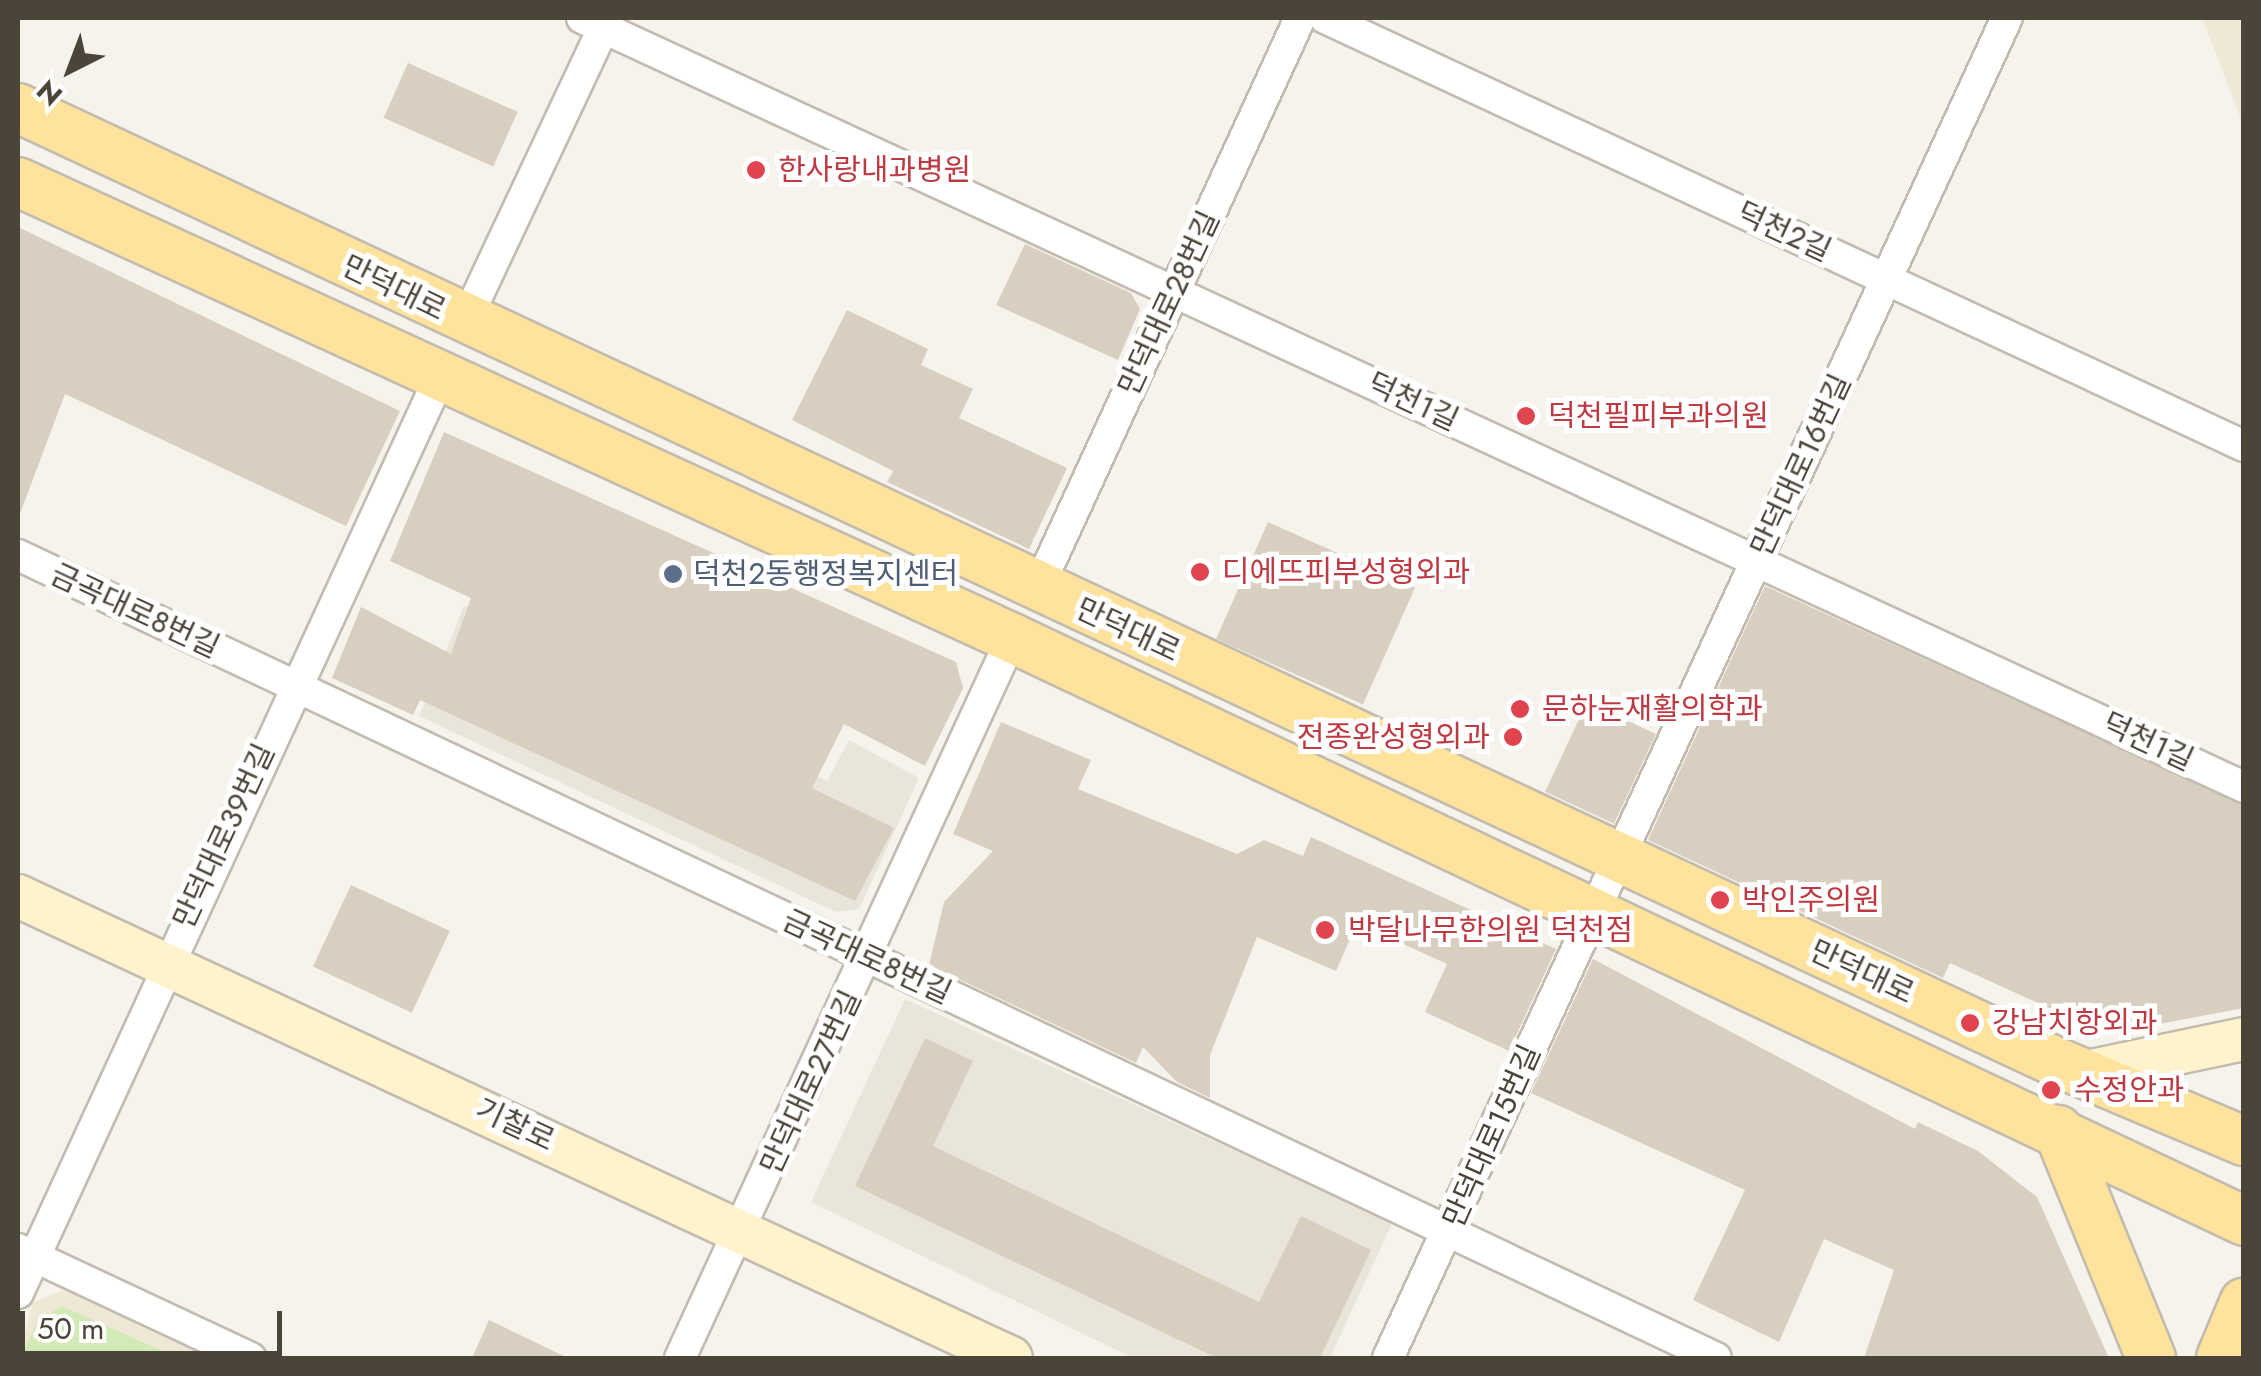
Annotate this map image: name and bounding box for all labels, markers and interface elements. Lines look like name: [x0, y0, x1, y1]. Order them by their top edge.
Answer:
north arrow: [20, 20, 120, 120]
text: N: [28, 70, 72, 115]
place label: 한사랑내과병원: [778, 152, 971, 188]
marker: 한사랑내과병원: [743, 157, 769, 183]
street label: 덕천2길: [1731, 195, 1837, 269]
street label: 만덕대로28번길: [1111, 205, 1227, 401]
street label: 만덕대로: [336, 248, 452, 328]
street label: 덕천1길: [1362, 365, 1464, 439]
street label: 만덕대로16번길: [1743, 368, 1859, 562]
place label: 덕천필피부과의원: [1548, 398, 1769, 434]
marker: 덕천필피부과의원: [1513, 403, 1539, 429]
place label: 디에뜨피부성형외과: [1222, 554, 1470, 590]
street label: 금곡대로8번길: [45, 556, 225, 666]
place label: 덕천2동행정복지센터: [693, 556, 958, 592]
marker: 디에뜨피부성형외과: [1187, 559, 1213, 585]
marker: 덕천2동행정복지센터: [662, 563, 684, 585]
street label: 만덕대로: [1070, 590, 1186, 670]
place label: 문하눈재활의학과: [1542, 691, 1763, 727]
marker: 문하눈재활의학과: [1507, 696, 1533, 722]
street label: 덕천1길: [2097, 705, 2199, 779]
place label: 전종완성형외과: [1297, 719, 1490, 755]
marker: 전종완성형외과: [1500, 724, 1526, 750]
street label: 만덕대로39번길: [166, 738, 282, 934]
place label: 박인주의원: [1742, 882, 1880, 918]
marker: 박인주의원: [1707, 887, 1733, 913]
street label: 금곡대로8번길: [777, 902, 957, 1012]
place label: 박달나무한의원 덕천점: [1348, 912, 1633, 948]
marker: 박달나무한의원 덕천점: [1312, 917, 1338, 943]
street label: 만덕대로: [1804, 932, 1920, 1012]
street label: 만덕대로27번길: [753, 984, 869, 1180]
place label: 강남치항외과: [1992, 1005, 2158, 1041]
marker: 강남치항외과: [1957, 1010, 1983, 1036]
street label: 만덕대로15번길: [1436, 1039, 1548, 1233]
place label: 수정안과: [2074, 1072, 2184, 1108]
marker: 수정안과: [2038, 1077, 2064, 1103]
street label: 기찰로: [470, 1091, 560, 1159]
scale bar: [25, 1291, 288, 1353]
text: 50 m: [37, 1307, 104, 1350]

